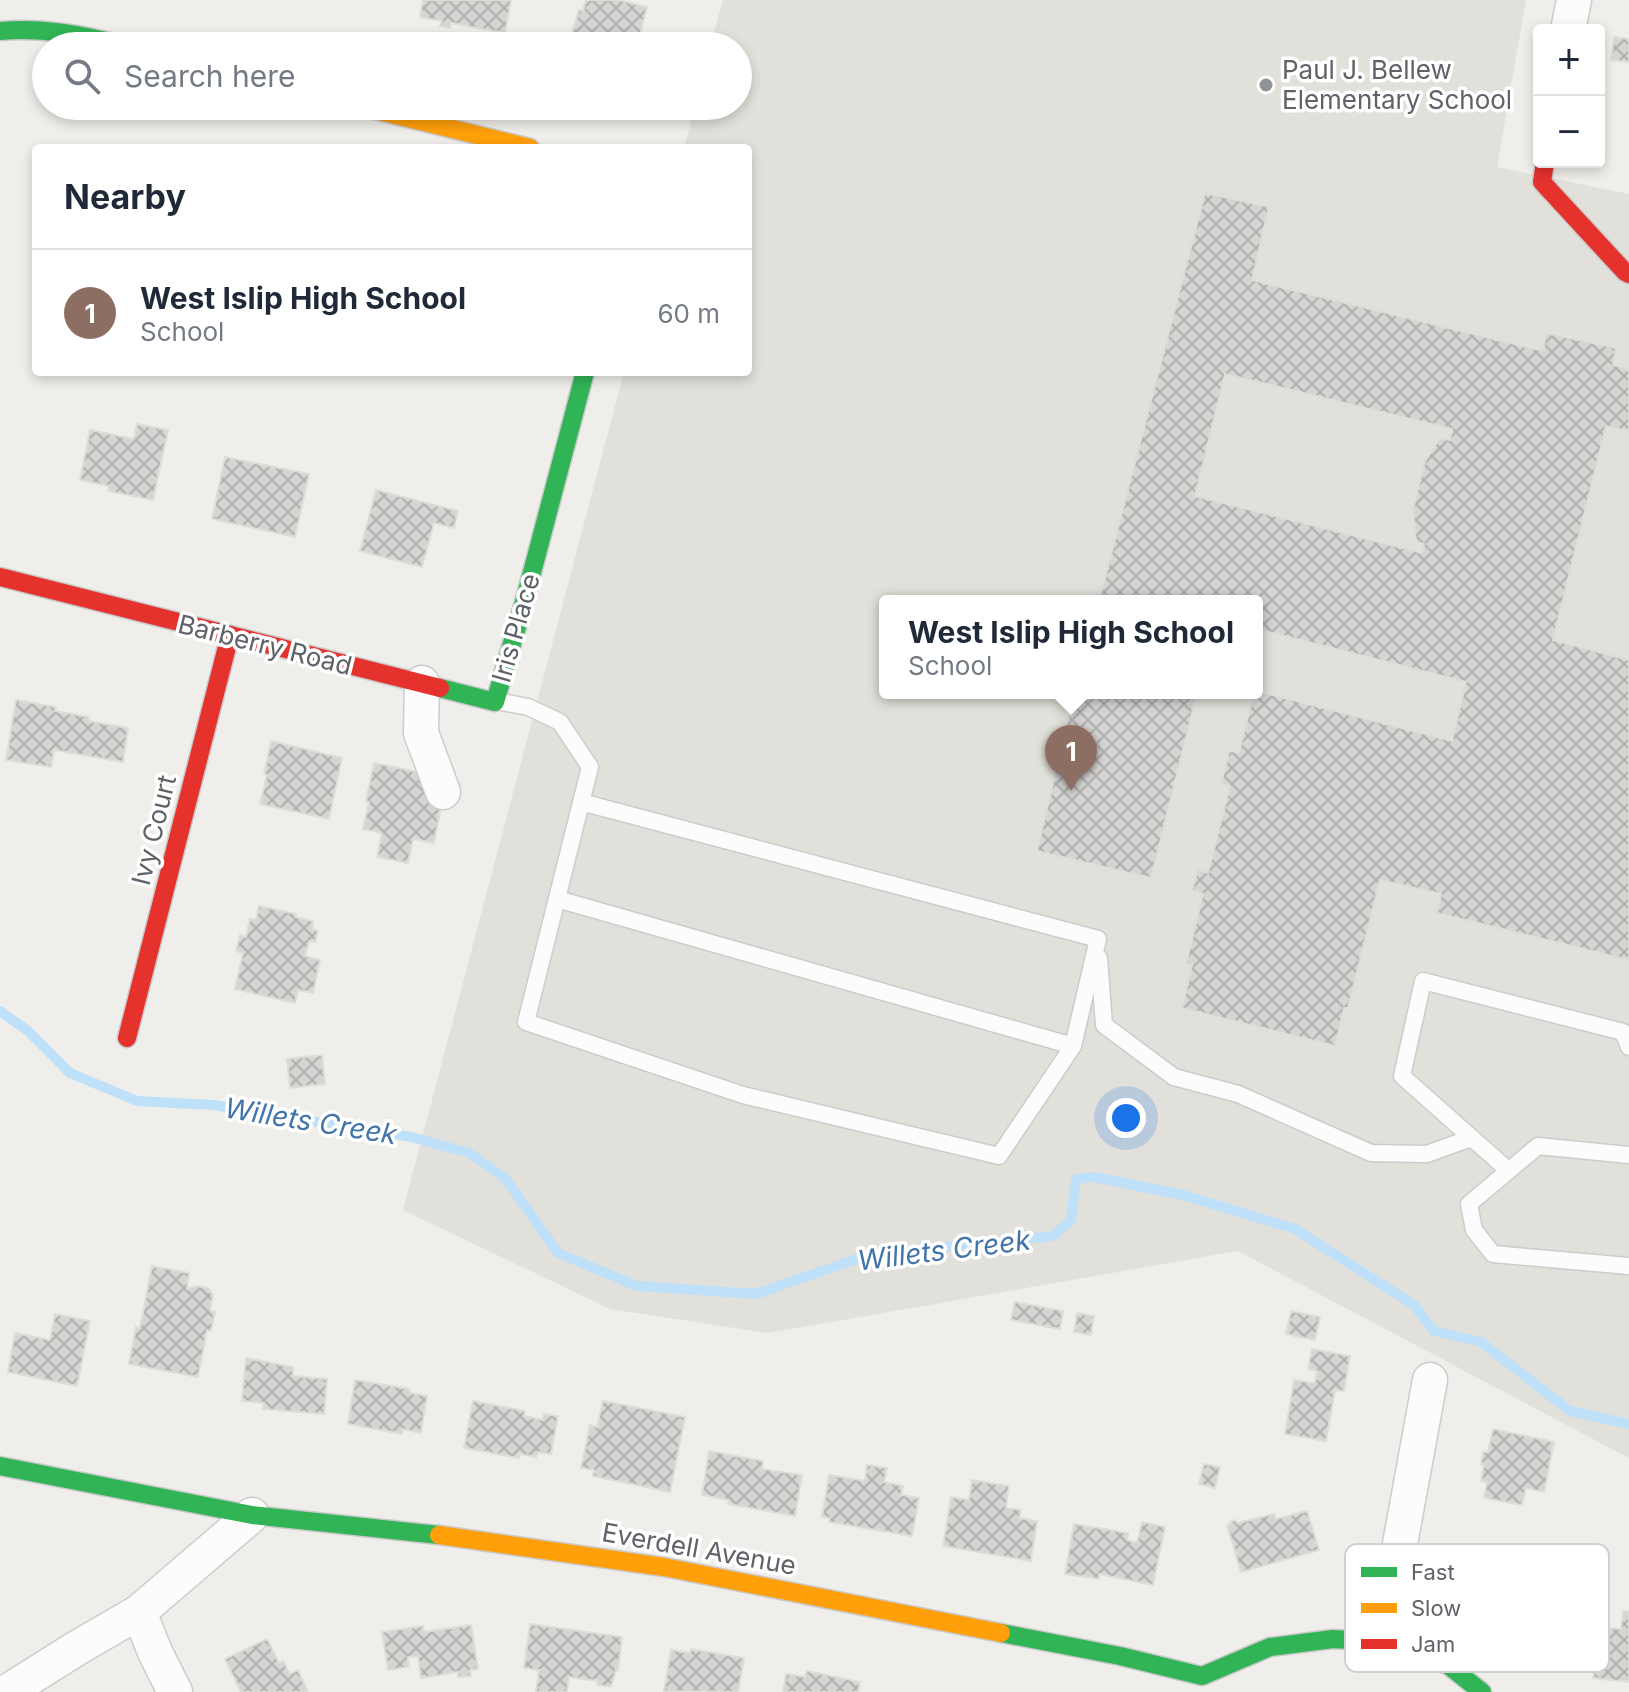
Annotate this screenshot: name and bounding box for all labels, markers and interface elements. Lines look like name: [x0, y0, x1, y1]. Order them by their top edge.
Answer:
map controls: [1533, 24, 1605, 168]
button: +: [1533, 24, 1605, 96]
search box: [32, 32, 752, 120]
icon: search: [60, 54, 104, 98]
place label: Paul J. Bellew Elementary School: [1282, 54, 1512, 115]
text: Search here: [124, 58, 296, 94]
marker: Paul J. Bellew Elementary School: [1257, 76, 1275, 94]
button: −: [1533, 96, 1605, 168]
text: Nearby: [64, 176, 186, 217]
text: West Islip High School: [140, 280, 466, 316]
text: 1: [84, 298, 96, 329]
text: 60 m: [657, 298, 720, 329]
text: School: [140, 316, 224, 347]
street label: Iris Place: [485, 570, 546, 686]
popup: [879, 595, 1263, 699]
street label: Barberry Road: [175, 608, 355, 681]
text: West Islip High School: [908, 614, 1234, 650]
text: School: [908, 650, 992, 681]
pin: 1: [1045, 725, 1097, 791]
street label: Ivy Court: [125, 772, 182, 888]
water label: Willets Creek: [223, 1091, 400, 1151]
your location: [1106, 1098, 1146, 1138]
water label: Willets Creek: [856, 1222, 1033, 1277]
street label: Everdell Avenue: [600, 1516, 799, 1581]
legend: [1345, 1544, 1609, 1672]
text: Fast: [1411, 1559, 1455, 1585]
text: Slow: [1411, 1595, 1461, 1621]
text: Jam: [1411, 1631, 1455, 1657]

